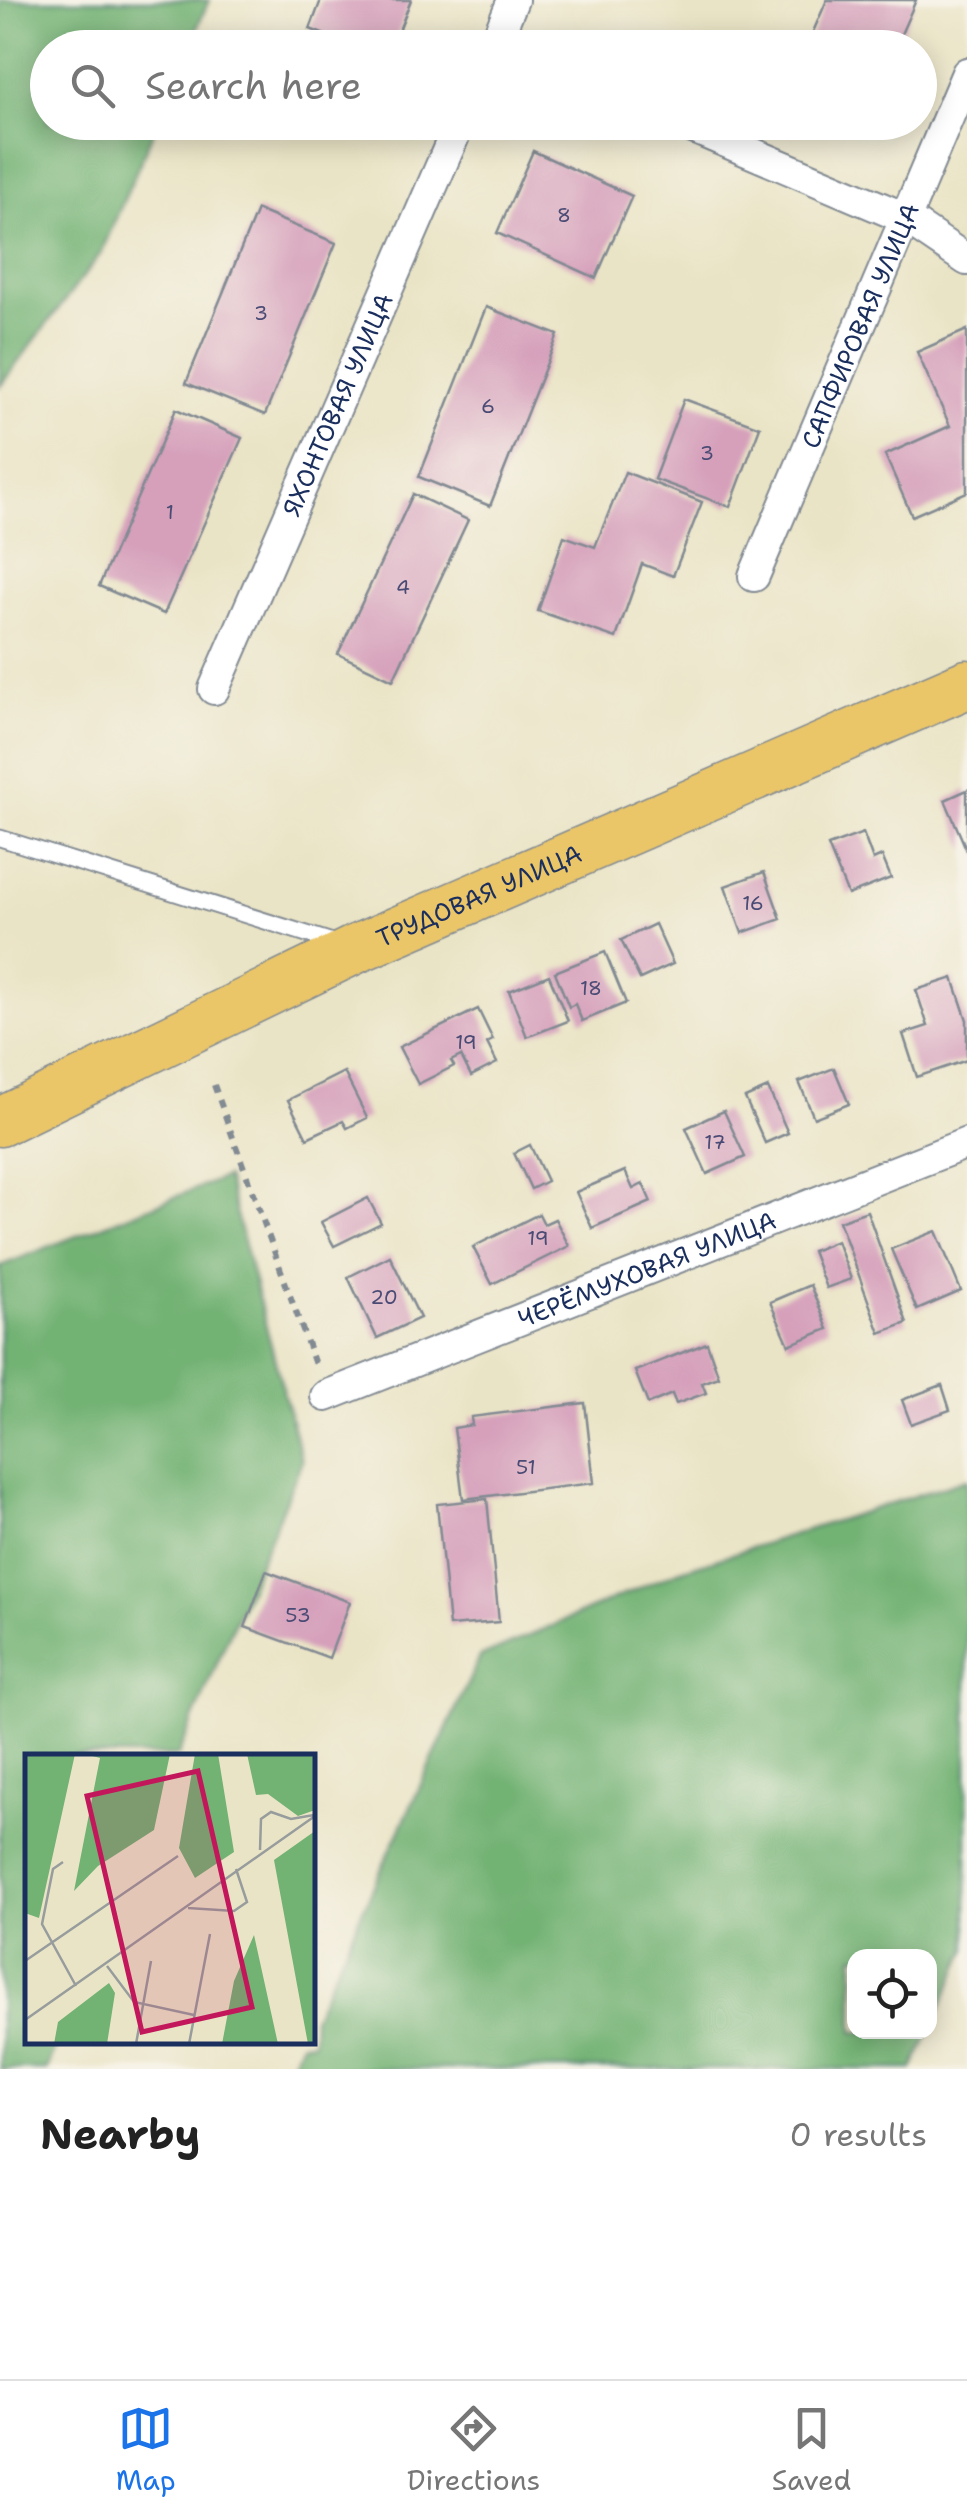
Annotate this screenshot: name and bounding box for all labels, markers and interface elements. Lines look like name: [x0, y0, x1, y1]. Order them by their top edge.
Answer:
search box: [30, 30, 937, 140]
icon: search: [65, 58, 120, 113]
text: Search here: [145, 60, 362, 111]
street label: САПФИРОВАЯ УЛИЦА: [793, 198, 927, 453]
house number: 8: [557, 202, 571, 228]
street label: ЯХОНТОВАЯ УЛИЦА: [274, 288, 401, 521]
house number: 3: [254, 300, 268, 326]
house number: 6: [481, 393, 495, 419]
house number: 3: [700, 440, 714, 466]
house number: 1: [166, 499, 174, 525]
house number: 4: [396, 574, 410, 600]
street label: ТРУДОВАЯ УЛИЦА: [371, 836, 587, 955]
house number: 16: [742, 890, 764, 916]
house number: 18: [580, 975, 602, 1001]
house number: 19: [455, 1029, 477, 1055]
house number: 17: [704, 1129, 726, 1155]
street label: ЧЕРЁМУХОВАЯ УЛИЦА: [513, 1203, 781, 1336]
house number: 19: [527, 1225, 549, 1251]
house number: 20: [370, 1284, 398, 1310]
house number: 51: [516, 1454, 536, 1480]
house number: 53: [285, 1602, 311, 1628]
inset map: [25, 1754, 315, 2044]
map controls: [847, 1949, 937, 2039]
button: locate: [847, 1949, 937, 2039]
text: Nearby: [40, 2106, 200, 2162]
text: 0 results: [790, 2113, 927, 2156]
tab: Map: [116, 2401, 176, 2499]
tab: Directions: [407, 2401, 540, 2499]
tab: Saved: [772, 2401, 851, 2499]

